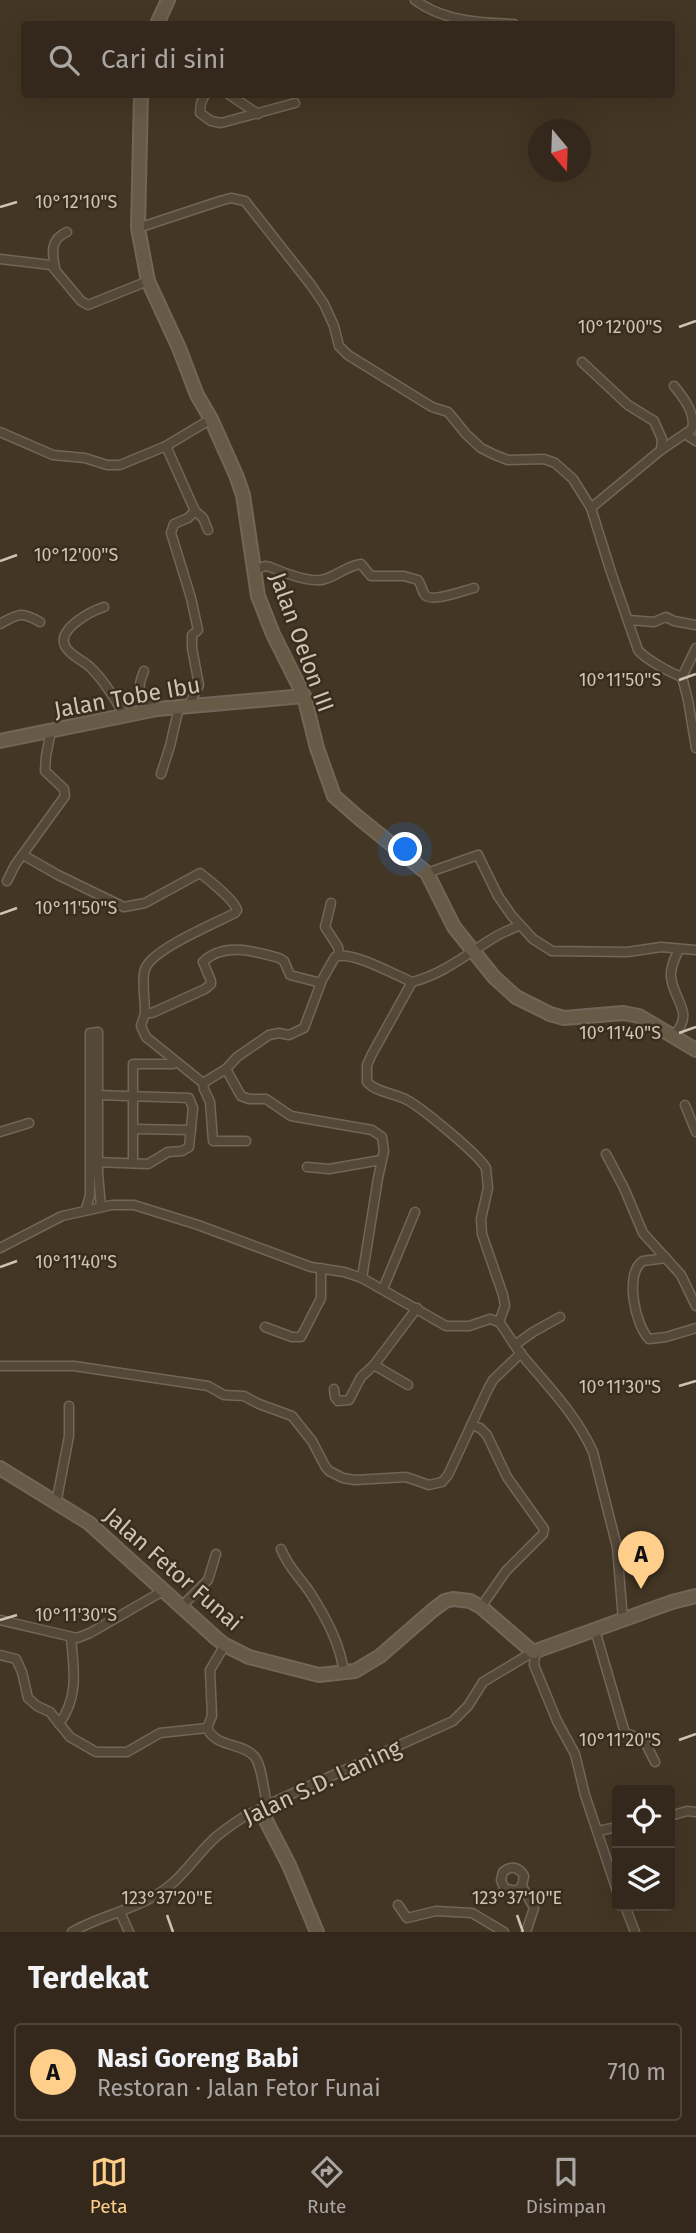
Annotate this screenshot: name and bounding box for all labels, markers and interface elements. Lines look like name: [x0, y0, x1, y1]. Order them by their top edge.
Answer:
search box: [21, 21, 675, 98]
icon: search: [45, 41, 83, 79]
text: Cari di sini: [101, 44, 226, 75]
north arrow: [528, 119, 591, 182]
text: 10°12'10"S: [35, 191, 117, 213]
text: 10°12'00"S: [578, 316, 662, 338]
text: 10°12'00"S: [34, 544, 118, 566]
street label: Jalan Oelon III: [264, 568, 340, 716]
text: 10°11'50"S: [579, 669, 661, 691]
street label: Jalan Tobe Ibu: [52, 670, 202, 724]
your location: [388, 832, 422, 866]
text: 10°11'50"S: [35, 897, 117, 919]
text: 10°11'40"S: [579, 1022, 661, 1044]
text: 10°11'40"S: [35, 1251, 117, 1273]
text: 10°11'30"S: [579, 1376, 661, 1398]
street label: Jalan Fetor Funai: [98, 1501, 248, 1637]
pin: A: [618, 1531, 664, 1589]
text: 10°11'30"S: [35, 1604, 117, 1626]
text: 10°11'20"S: [579, 1729, 661, 1751]
street label: Jalan S.D. Laning: [239, 1733, 406, 1831]
map controls: [612, 1785, 675, 1911]
button: locate: [612, 1785, 675, 1848]
button: layers: [612, 1848, 675, 1911]
text: 123°37'20"E: [121, 1887, 213, 1909]
text: 123°37'10"E: [472, 1887, 562, 1909]
text: Terdekat: [28, 1960, 149, 1996]
text: Nasi Goreng Babi: [97, 2043, 299, 2074]
text: A: [46, 2058, 60, 2086]
text: 710 m: [608, 2058, 666, 2086]
text: Restoran · Jalan Fetor Funai: [97, 2074, 381, 2102]
tab: Peta: [90, 2153, 128, 2218]
tab: Rute: [307, 2153, 346, 2218]
tab: Disimpan: [526, 2153, 606, 2218]

